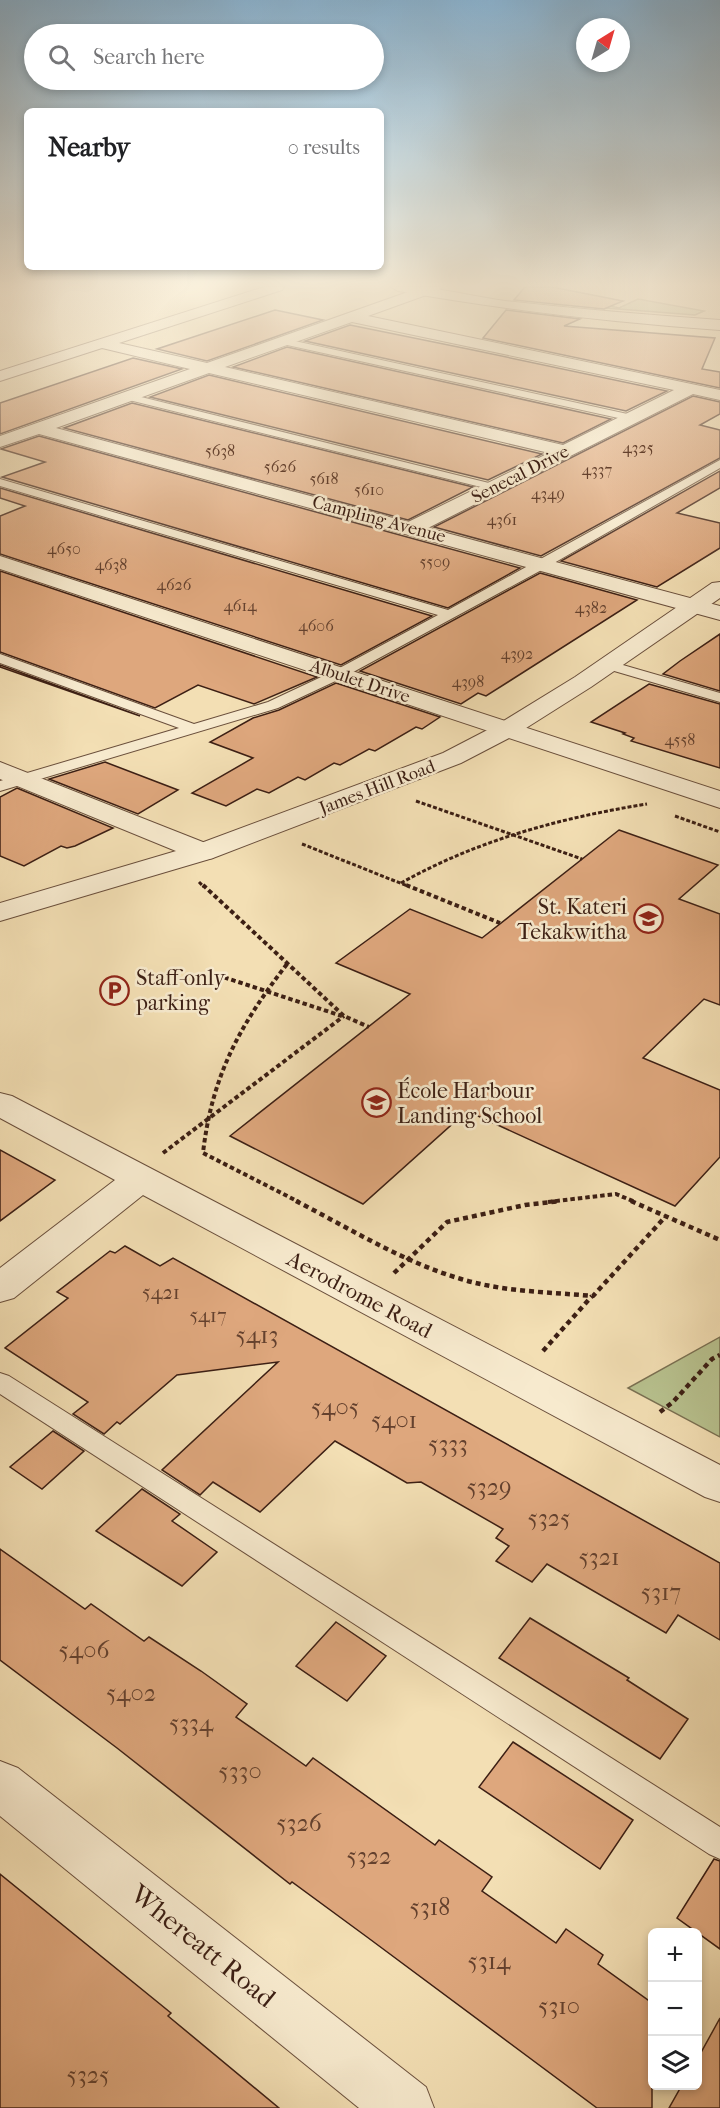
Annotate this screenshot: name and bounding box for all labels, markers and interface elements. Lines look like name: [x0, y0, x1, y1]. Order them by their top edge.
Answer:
north arrow: [576, 18, 630, 72]
search box: [24, 24, 384, 90]
icon: search: [45, 41, 78, 74]
text: Search here: [93, 44, 205, 70]
text: Nearby: [48, 132, 130, 163]
text: 0 results: [288, 136, 360, 159]
house number: 4325: [622, 438, 654, 457]
house number: 5638: [205, 441, 235, 460]
street label: Senecal Drive: [468, 441, 573, 508]
house number: 5626: [264, 457, 297, 476]
house number: 4337: [582, 460, 612, 479]
house number: 5618: [309, 469, 339, 488]
house number: 5610: [354, 480, 384, 499]
house number: 4349: [531, 484, 565, 503]
street label: Campling Avenue: [310, 492, 448, 547]
house number: 4361: [487, 510, 517, 529]
house number: 4650: [47, 539, 81, 558]
house number: 5509: [420, 552, 450, 571]
house number: 4638: [95, 555, 127, 574]
house number: 4626: [157, 575, 192, 594]
house number: 4614: [223, 596, 257, 615]
house number: 4382: [575, 598, 607, 617]
house number: 4606: [298, 616, 334, 635]
house number: 4392: [501, 644, 533, 663]
street label: Albulet Drive: [306, 655, 413, 708]
house number: 4398: [452, 672, 484, 691]
house number: 4558: [665, 730, 695, 749]
street label: James Hill Road: [314, 756, 438, 820]
place label: St. Kateri Tekakwitha: [517, 894, 628, 945]
school or university icon: St. Kateri Tekakwitha: [632, 903, 664, 935]
place label: Staff-only parking: [135, 965, 226, 1016]
parking icon: Staff-only parking: [99, 974, 131, 1006]
place label: École Harbour Landing School: [397, 1077, 542, 1129]
school or university icon: École Harbour Landing School: [360, 1087, 392, 1119]
street label: Aerodrome Road: [282, 1245, 437, 1345]
house number: 5421: [142, 1281, 180, 1304]
house number: 5417: [189, 1304, 227, 1327]
house number: 5413: [236, 1321, 278, 1349]
house number: 5405: [311, 1393, 359, 1421]
house number: 5401: [371, 1406, 417, 1434]
house number: 5333: [428, 1430, 468, 1458]
house number: 5329: [466, 1473, 512, 1501]
house number: 5325: [528, 1504, 570, 1532]
house number: 5321: [578, 1543, 620, 1571]
house number: 5317: [641, 1578, 681, 1606]
house number: 5406: [59, 1636, 110, 1664]
house number: 5402: [106, 1679, 156, 1707]
house number: 5334: [169, 1709, 214, 1737]
house number: 5330: [218, 1757, 262, 1785]
house number: 5326: [276, 1809, 323, 1837]
house number: 5322: [347, 1842, 391, 1870]
street label: Whereatt Road: [123, 1877, 282, 2014]
house number: 5318: [410, 1893, 450, 1921]
map controls: [648, 1928, 702, 2090]
button: +: [648, 1928, 702, 1982]
house number: 5314: [468, 1947, 511, 1975]
button: −: [648, 1982, 702, 2036]
house number: 5310: [538, 1992, 580, 2020]
button: layers: [648, 2036, 702, 2090]
house number: 5325: [67, 2061, 109, 2089]

